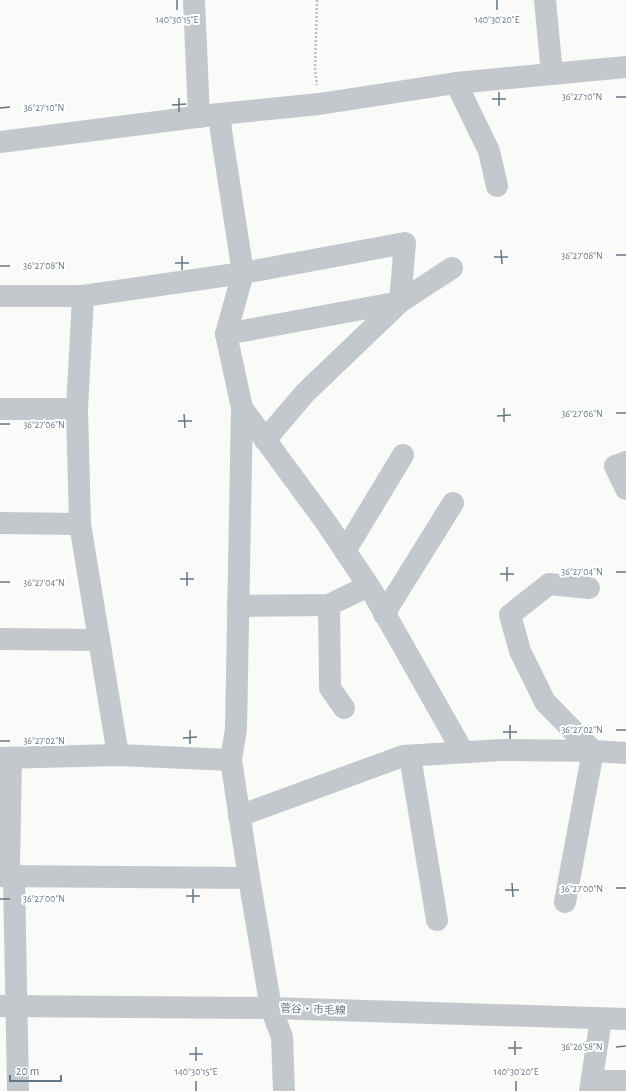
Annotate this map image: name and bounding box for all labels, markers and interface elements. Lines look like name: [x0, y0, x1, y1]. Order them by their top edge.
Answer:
text: 140°30'15"E: [156, 15, 199, 25]
text: 140°30'20"E: [475, 15, 520, 25]
text: 36°27'10"N: [562, 92, 602, 102]
text: 36°27'10"N: [24, 103, 64, 113]
text: 36°27'08"N: [561, 251, 603, 261]
text: 36°27'08"N: [23, 261, 65, 271]
text: 36°27'06"N: [561, 409, 603, 419]
text: 36°27'06"N: [23, 420, 65, 430]
text: 36°27'04"N: [561, 567, 603, 577]
text: 36°27'04"N: [23, 578, 65, 588]
text: 36°27'02"N: [561, 725, 603, 735]
text: 36°27'02"N: [23, 736, 65, 746]
text: 36°27'00"N: [561, 884, 603, 894]
text: 36°27'00"N: [23, 894, 65, 904]
street label: 菅谷・市毛線: [280, 1002, 346, 1016]
text: 36°26'58"N: [561, 1042, 603, 1052]
scale bar: [10, 1057, 61, 1083]
text: 20 m: [16, 1065, 39, 1077]
text: 140°30'15"E: [175, 1067, 218, 1077]
text: 140°30'20"E: [494, 1067, 539, 1077]

